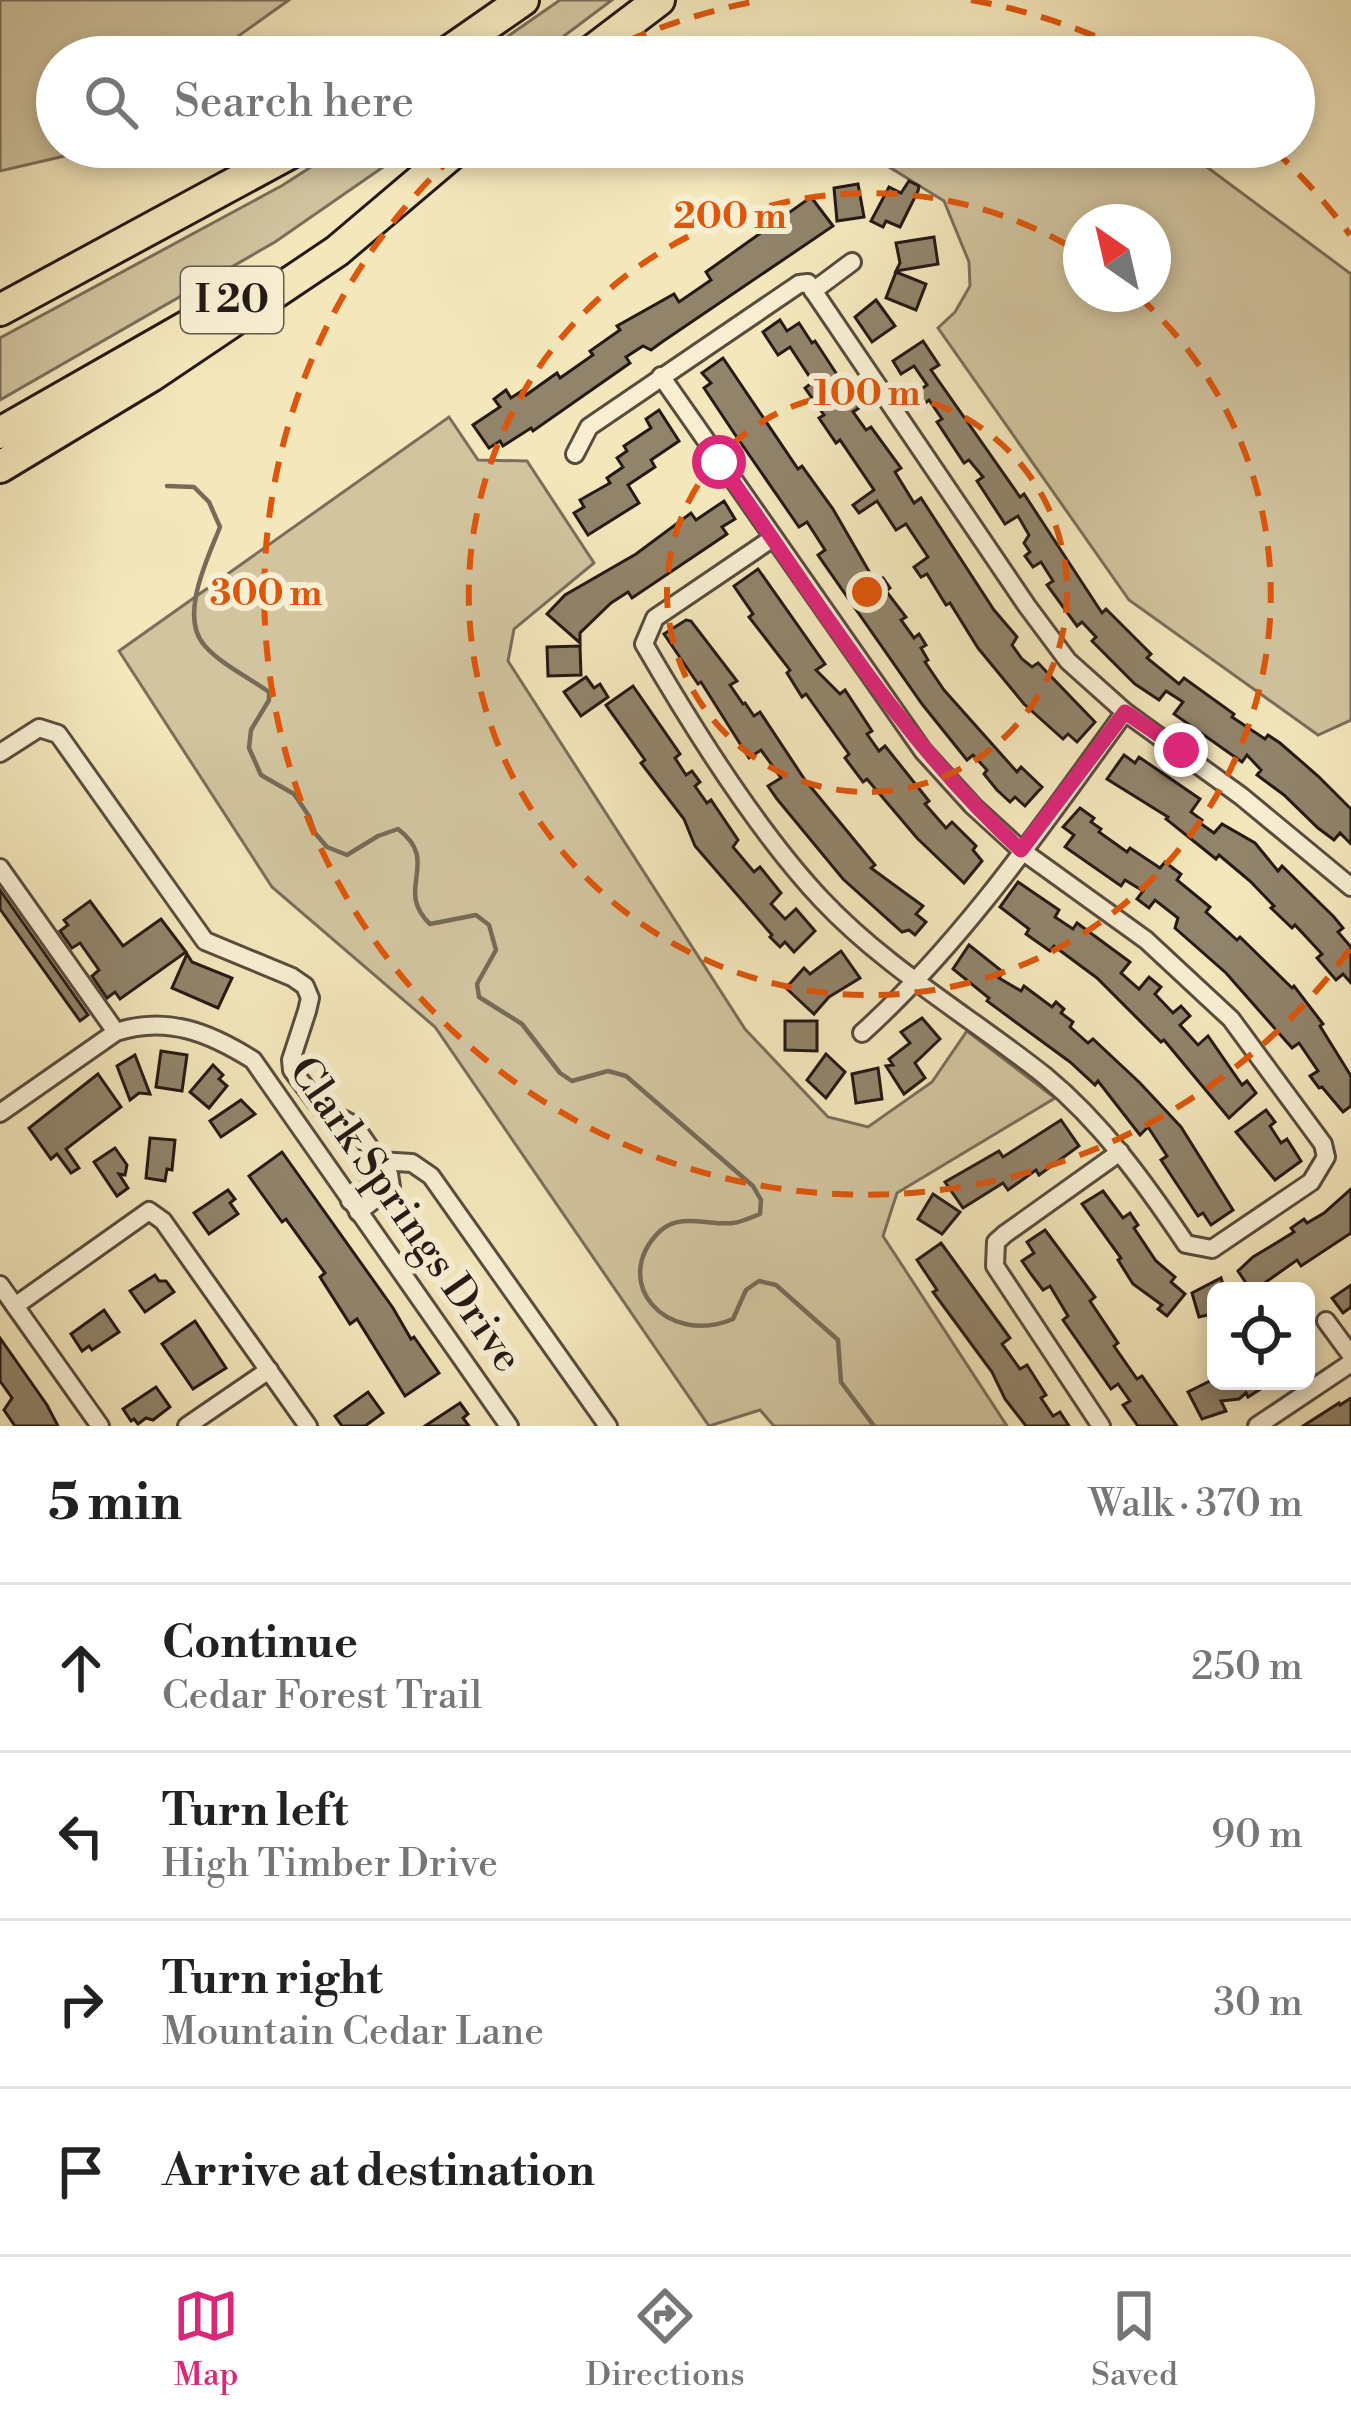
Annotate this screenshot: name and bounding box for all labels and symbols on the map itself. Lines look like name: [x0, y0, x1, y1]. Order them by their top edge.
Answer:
text: 200 m: [673, 195, 787, 240]
north arrow: [1063, 204, 1171, 312]
road number: I 20: [181, 267, 283, 333]
text: 100 m: [814, 372, 921, 417]
route start: [692, 435, 746, 489]
centre of rings: [846, 571, 888, 613]
text: 300 m: [210, 572, 323, 617]
route end: [1154, 723, 1208, 777]
street label: Clark Springs Drive: [276, 1047, 534, 1383]

